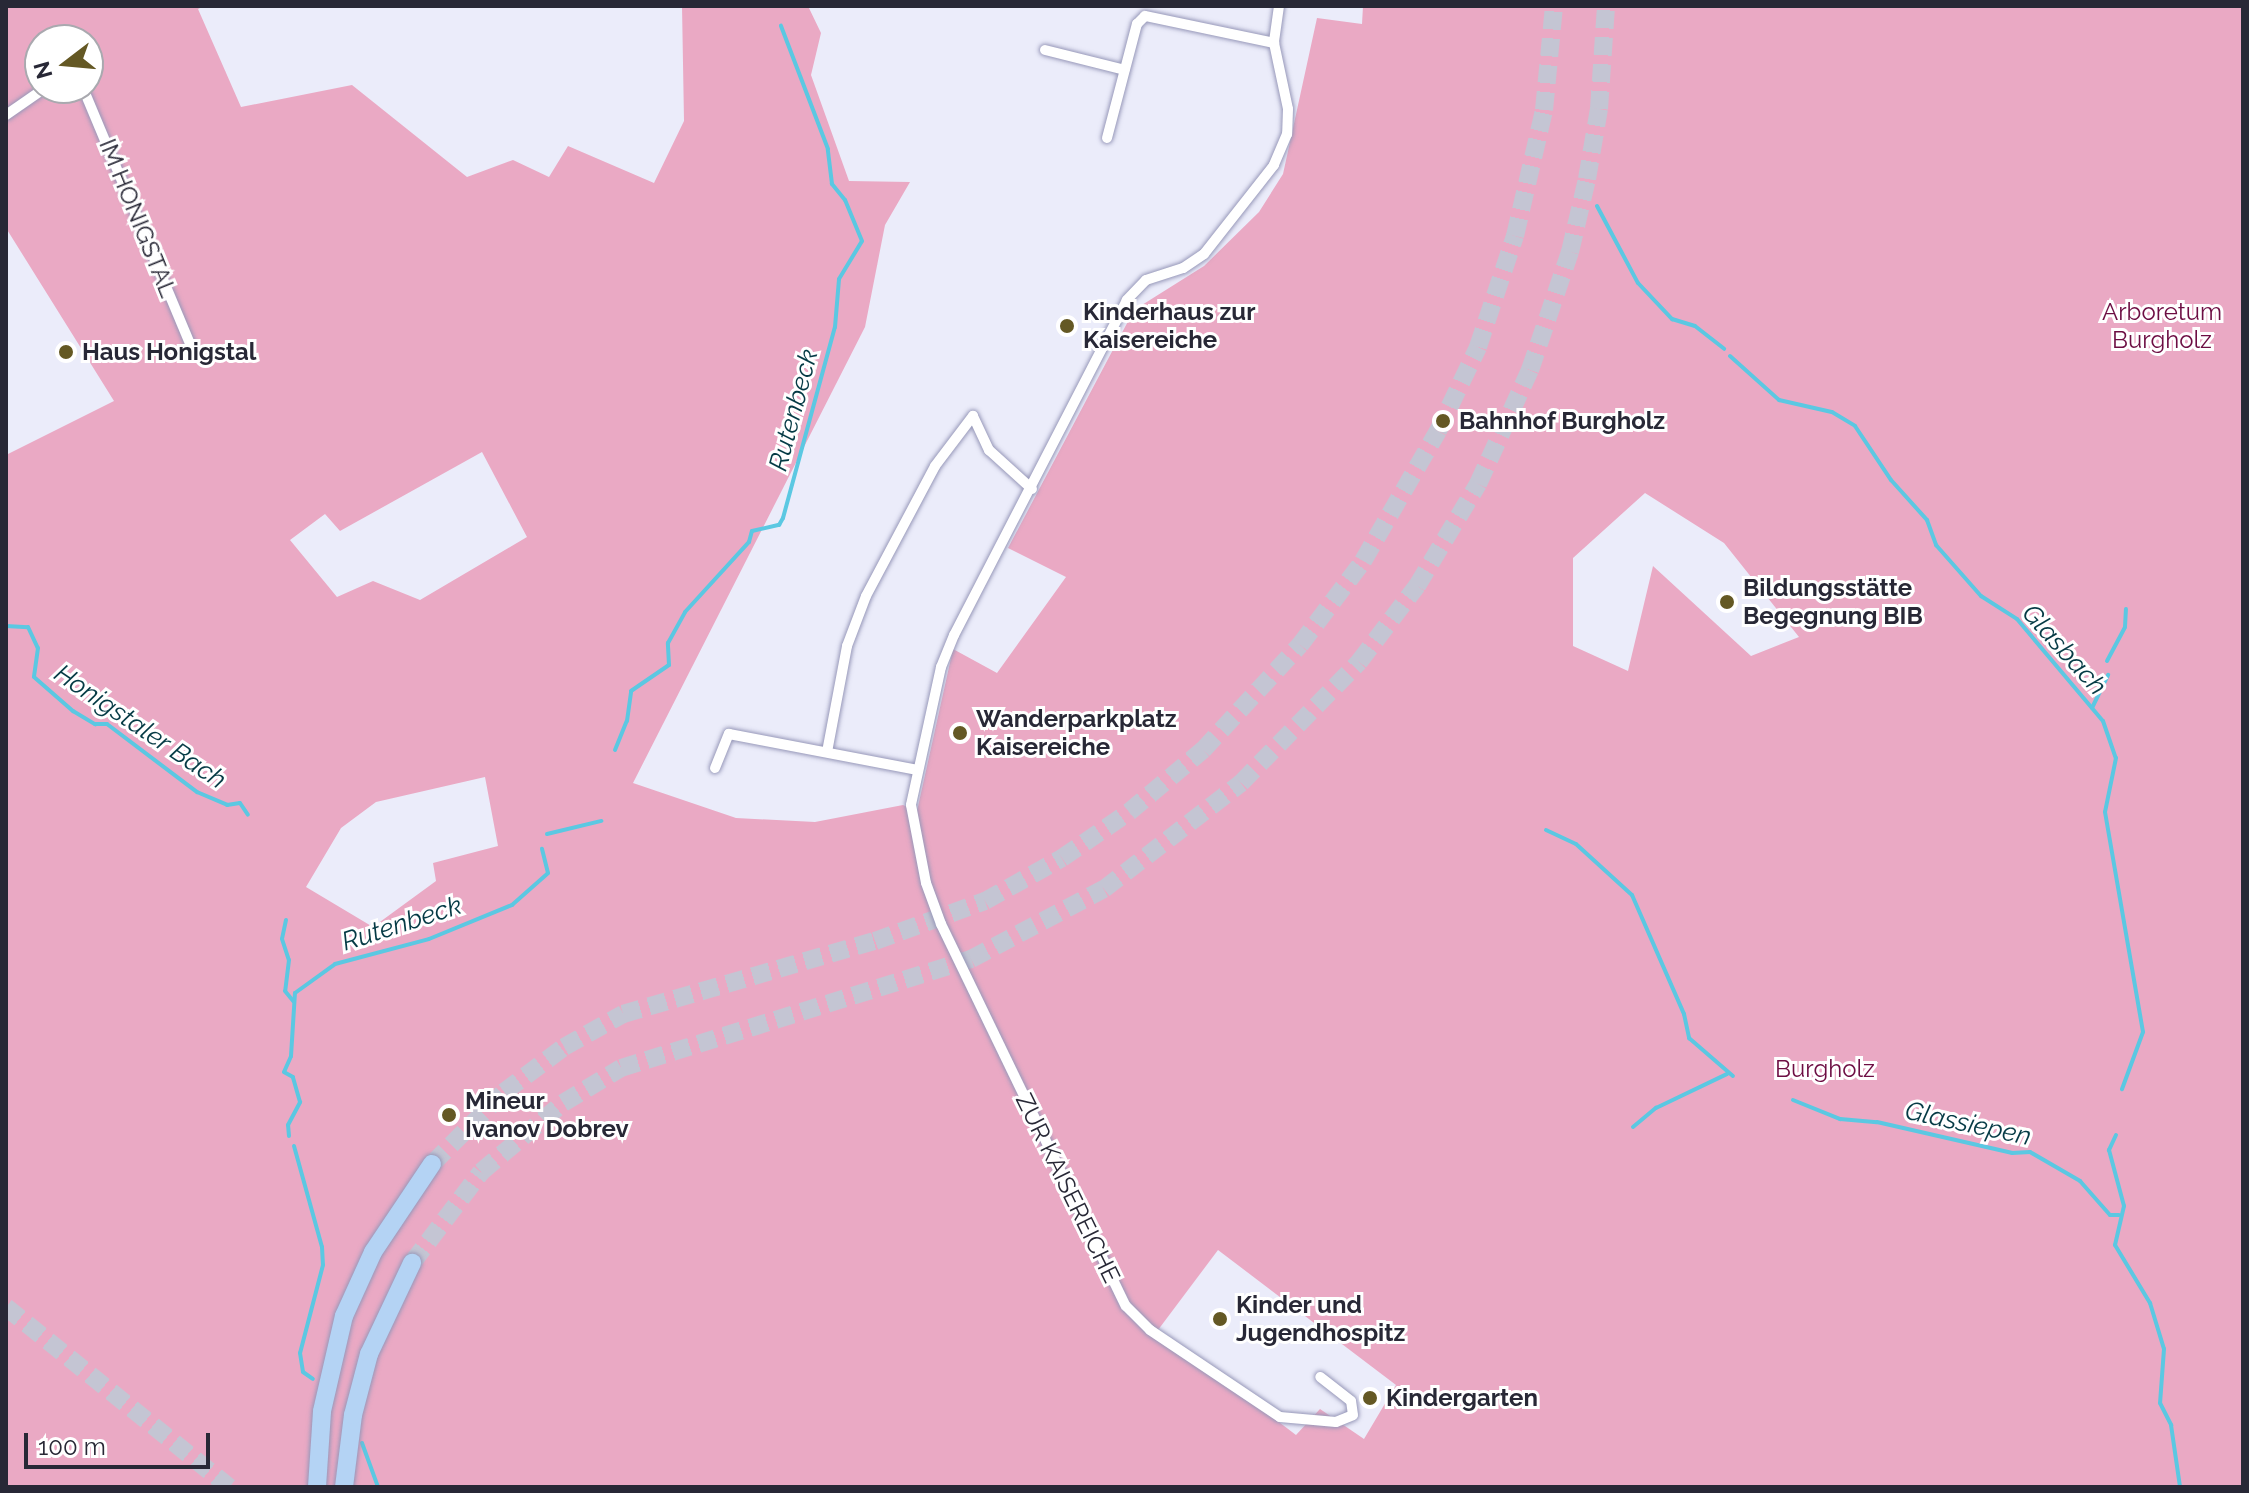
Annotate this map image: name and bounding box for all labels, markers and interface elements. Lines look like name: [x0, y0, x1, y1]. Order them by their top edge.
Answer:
north arrow: [24, 24, 104, 104]
text: N: [28, 58, 58, 82]
street label: IM HONIGSTAL: [93, 135, 183, 301]
place label: Kinderhaus zur Kaisereiche: [1083, 298, 1255, 354]
park label: Arboretum Burgholz: [2102, 298, 2222, 354]
marker: Kinderhaus zur Kaisereiche: [1058, 317, 1076, 335]
place label: Haus Honigstal: [82, 338, 256, 366]
marker: Haus Honigstal: [57, 343, 75, 361]
water label: Rutenbeck: [763, 346, 825, 474]
place label: Bahnhof Burgholz: [1459, 407, 1666, 435]
marker: Bahnhof Burgholz: [1434, 412, 1452, 430]
place label: Bildungsstätte Begegnung BIB: [1743, 574, 1923, 630]
marker: Bildungsstätte Begegnung BIB: [1718, 593, 1736, 611]
water label: Glasbach: [2015, 598, 2113, 702]
water label: Honigstaler Bach: [48, 658, 232, 796]
place label: Wanderparkplatz Kaisereiche: [976, 705, 1176, 761]
marker: Wanderparkplatz Kaisereiche: [951, 724, 969, 742]
water label: Rutenbeck: [338, 890, 466, 958]
park label: Burgholz: [1775, 1055, 1875, 1083]
place label: Mineur Ivanov Dobrev: [465, 1087, 629, 1143]
street label: ZUR KAISEREICHE: [1010, 1089, 1126, 1287]
water label: Glassiepen: [1902, 1095, 2034, 1153]
marker: Mineur Ivanov Dobrev: [440, 1106, 458, 1124]
place label: Kinder und Jugendhospitz: [1236, 1291, 1405, 1347]
marker: Kinder und Jugendhospitz: [1211, 1310, 1229, 1328]
place label: Kindergarten: [1386, 1384, 1538, 1412]
marker: Kindergarten: [1361, 1389, 1379, 1407]
scale bar: [28, 1417, 214, 1467]
text: 100 m: [38, 1432, 106, 1461]

